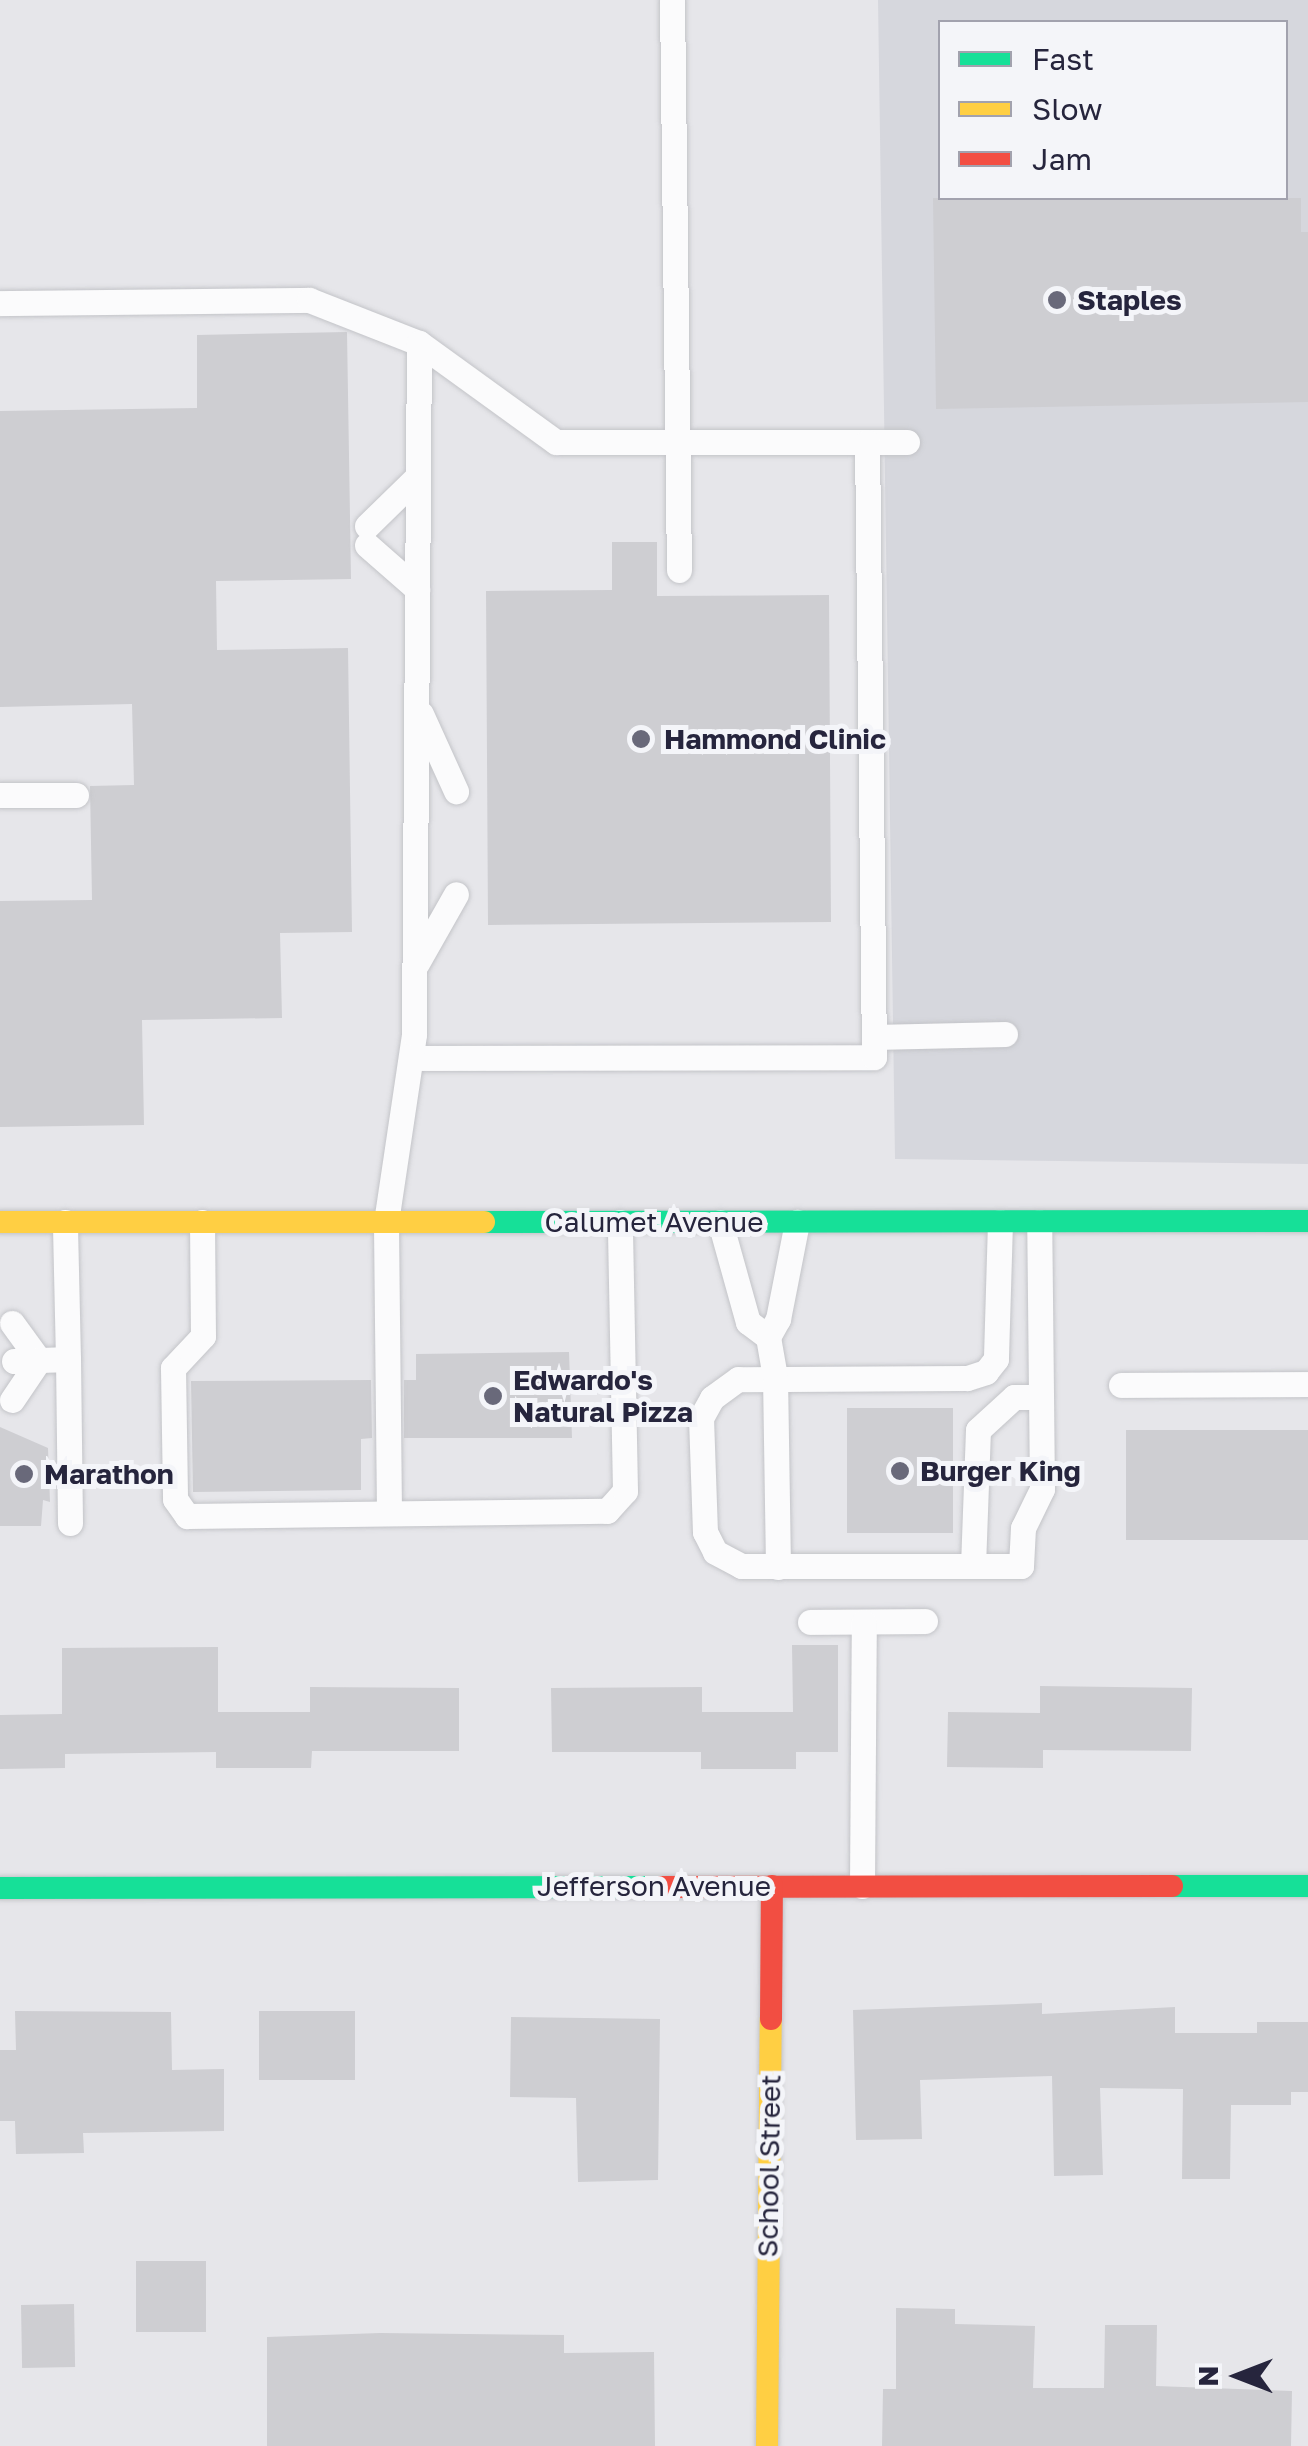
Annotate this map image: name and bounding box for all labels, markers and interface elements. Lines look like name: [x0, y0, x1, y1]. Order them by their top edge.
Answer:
legend: [938, 20, 1288, 200]
text: Fast: [1032, 41, 1094, 77]
text: Slow: [1032, 91, 1103, 127]
text: Jam: [1032, 141, 1092, 177]
place label: Staples: [1077, 283, 1182, 317]
marker: Staples: [1046, 289, 1068, 311]
place label: Hammond Clinic: [664, 722, 886, 756]
marker: Hammond Clinic: [628, 726, 654, 752]
street label: Calumet Avenue: [545, 1205, 763, 1239]
place label: Edwardo's Natural Pizza: [513, 1363, 693, 1429]
marker: Edwardo's Natural Pizza: [482, 1385, 504, 1407]
place label: Burger King: [920, 1454, 1081, 1488]
place label: Marathon: [44, 1457, 174, 1491]
marker: Burger King: [889, 1460, 911, 1482]
marker: Marathon: [13, 1463, 35, 1485]
street label: Jefferson Avenue: [537, 1869, 771, 1903]
street label: School Street: [751, 2074, 787, 2258]
north arrow: [1188, 2326, 1288, 2426]
text: N: [1191, 2365, 1224, 2387]

